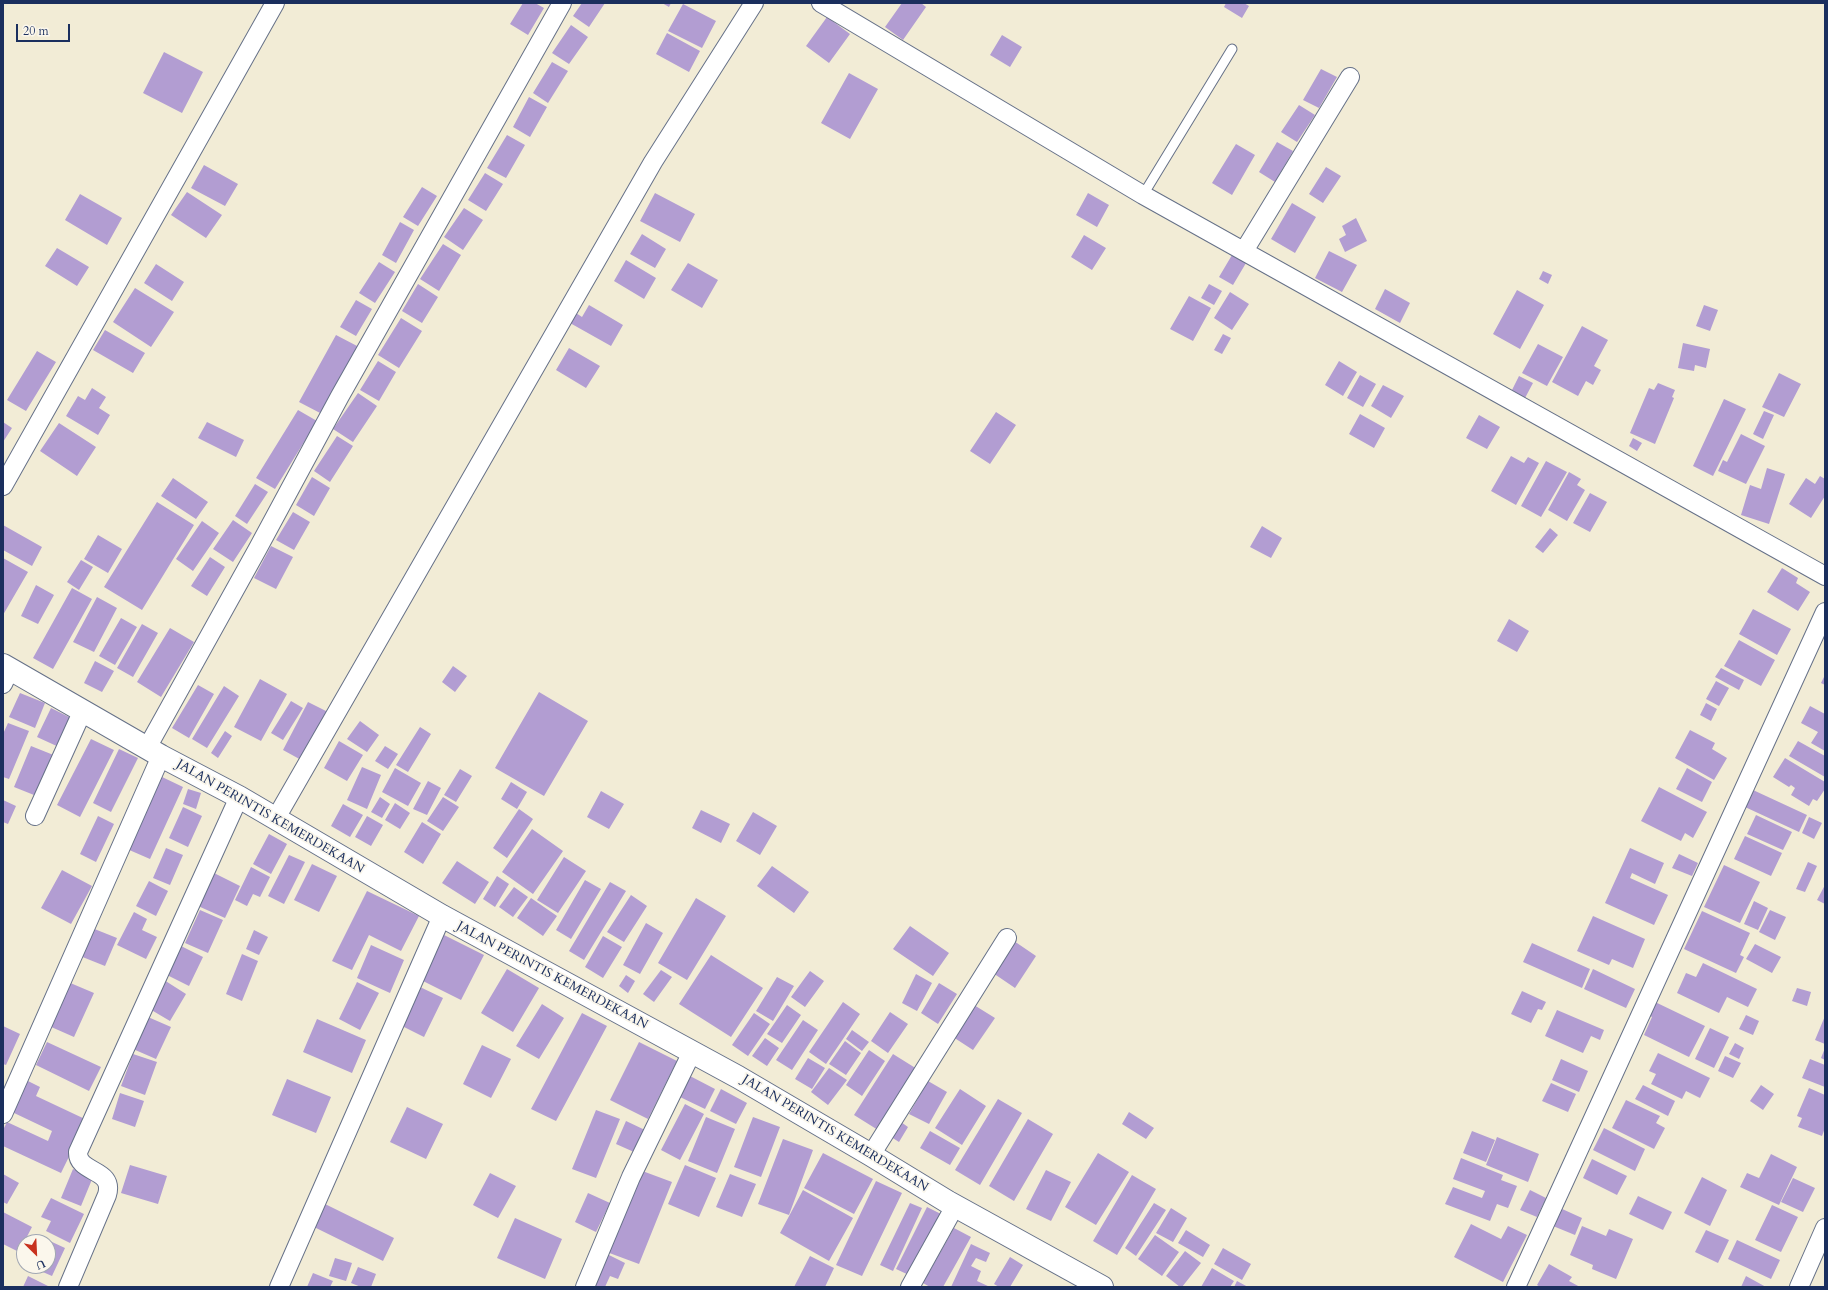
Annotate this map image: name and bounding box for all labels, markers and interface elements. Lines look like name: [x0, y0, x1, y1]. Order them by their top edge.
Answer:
scale bar: [18, 16, 72, 42]
text: 20 m: [23, 23, 49, 39]
street label: JALAN PERINTIS KEMERDEKAAN: [173, 757, 367, 877]
street label: JALAN PERINTIS KEMERDEKAAN: [454, 919, 650, 1033]
street label: JALAN PERINTIS KEMERDEKAAN: [739, 1072, 931, 1196]
north arrow: [16, 1234, 56, 1274]
text: U: [34, 1256, 48, 1273]

